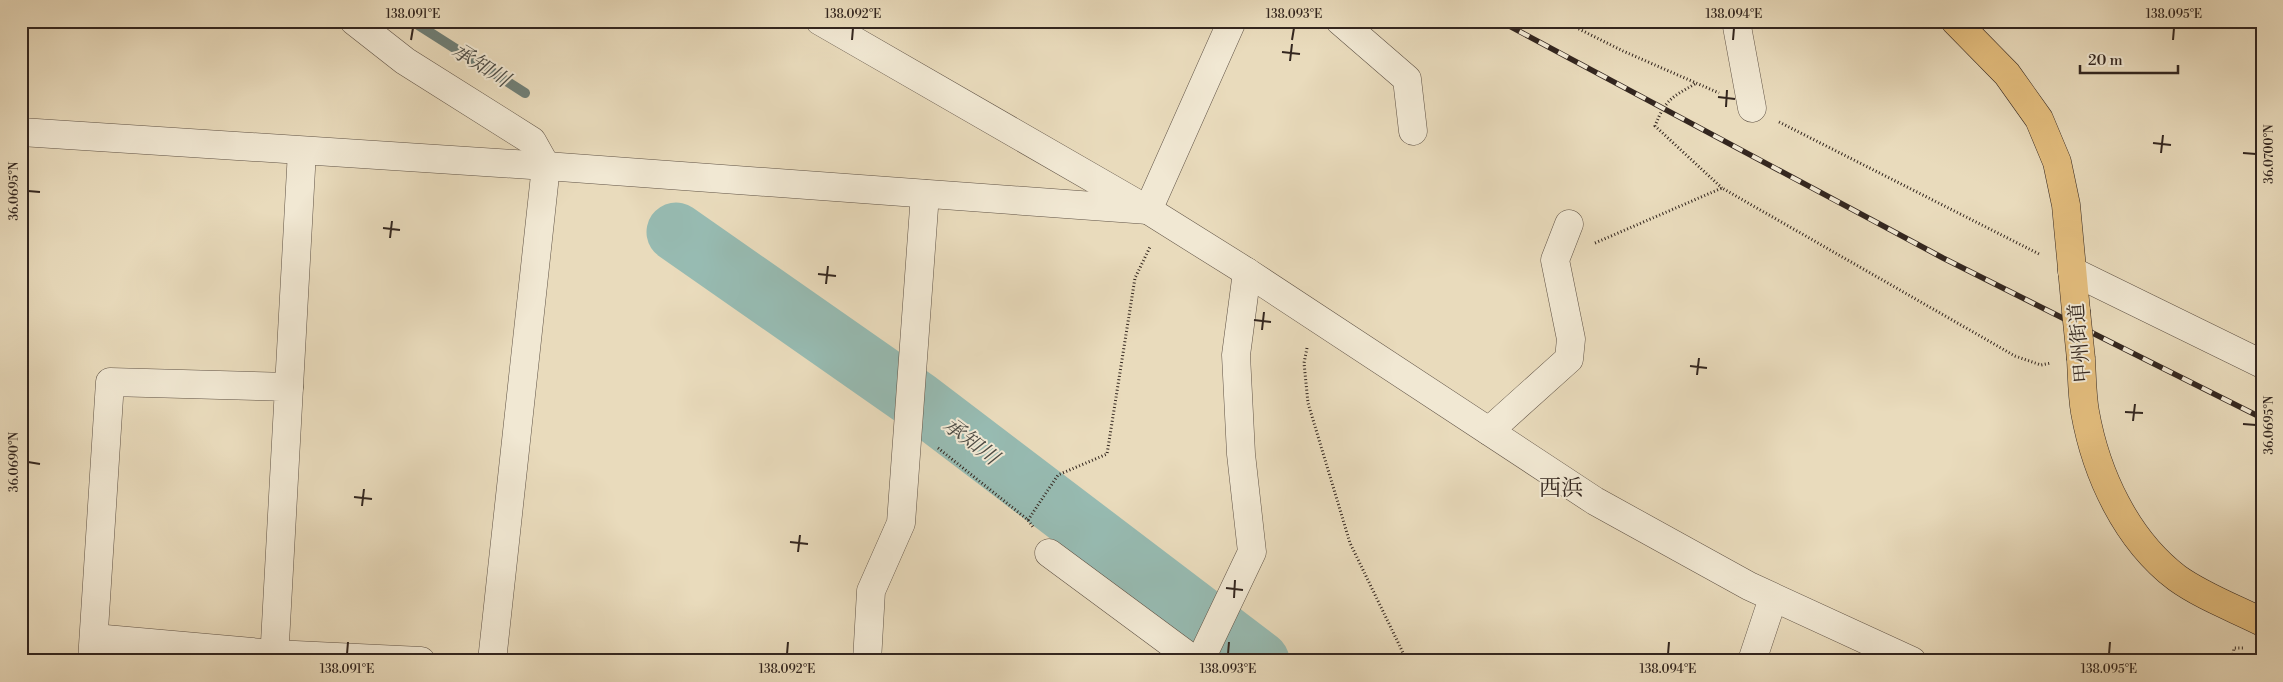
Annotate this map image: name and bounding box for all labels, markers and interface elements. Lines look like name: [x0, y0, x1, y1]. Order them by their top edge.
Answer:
text: 138.091°E: [386, 7, 440, 22]
text: 138.092°E: [825, 7, 881, 22]
text: 138.093°E: [1266, 7, 1322, 22]
text: 138.094°E: [1706, 7, 1762, 22]
text: 138.095°E: [2146, 7, 2202, 22]
water label: 承知川: [447, 38, 516, 95]
scale bar: [2080, 42, 2178, 74]
text: 20 m: [2088, 51, 2123, 70]
text: 36.0700°N: [2262, 124, 2277, 184]
text: 36.0695°N: [7, 161, 22, 221]
street label: 甲州街道: [2065, 302, 2096, 384]
text: 36.0695°N: [2262, 395, 2277, 455]
water label: 承知川: [937, 412, 1005, 472]
text: 36.0690°N: [7, 432, 22, 492]
district label: 西浜: [1539, 475, 1583, 502]
text: 138.091°E: [320, 662, 374, 677]
text: 138.092°E: [759, 662, 815, 677]
text: 138.093°E: [1200, 662, 1256, 677]
text: 138.094°E: [1640, 662, 1696, 677]
text: 138.095°E: [2081, 662, 2137, 677]

